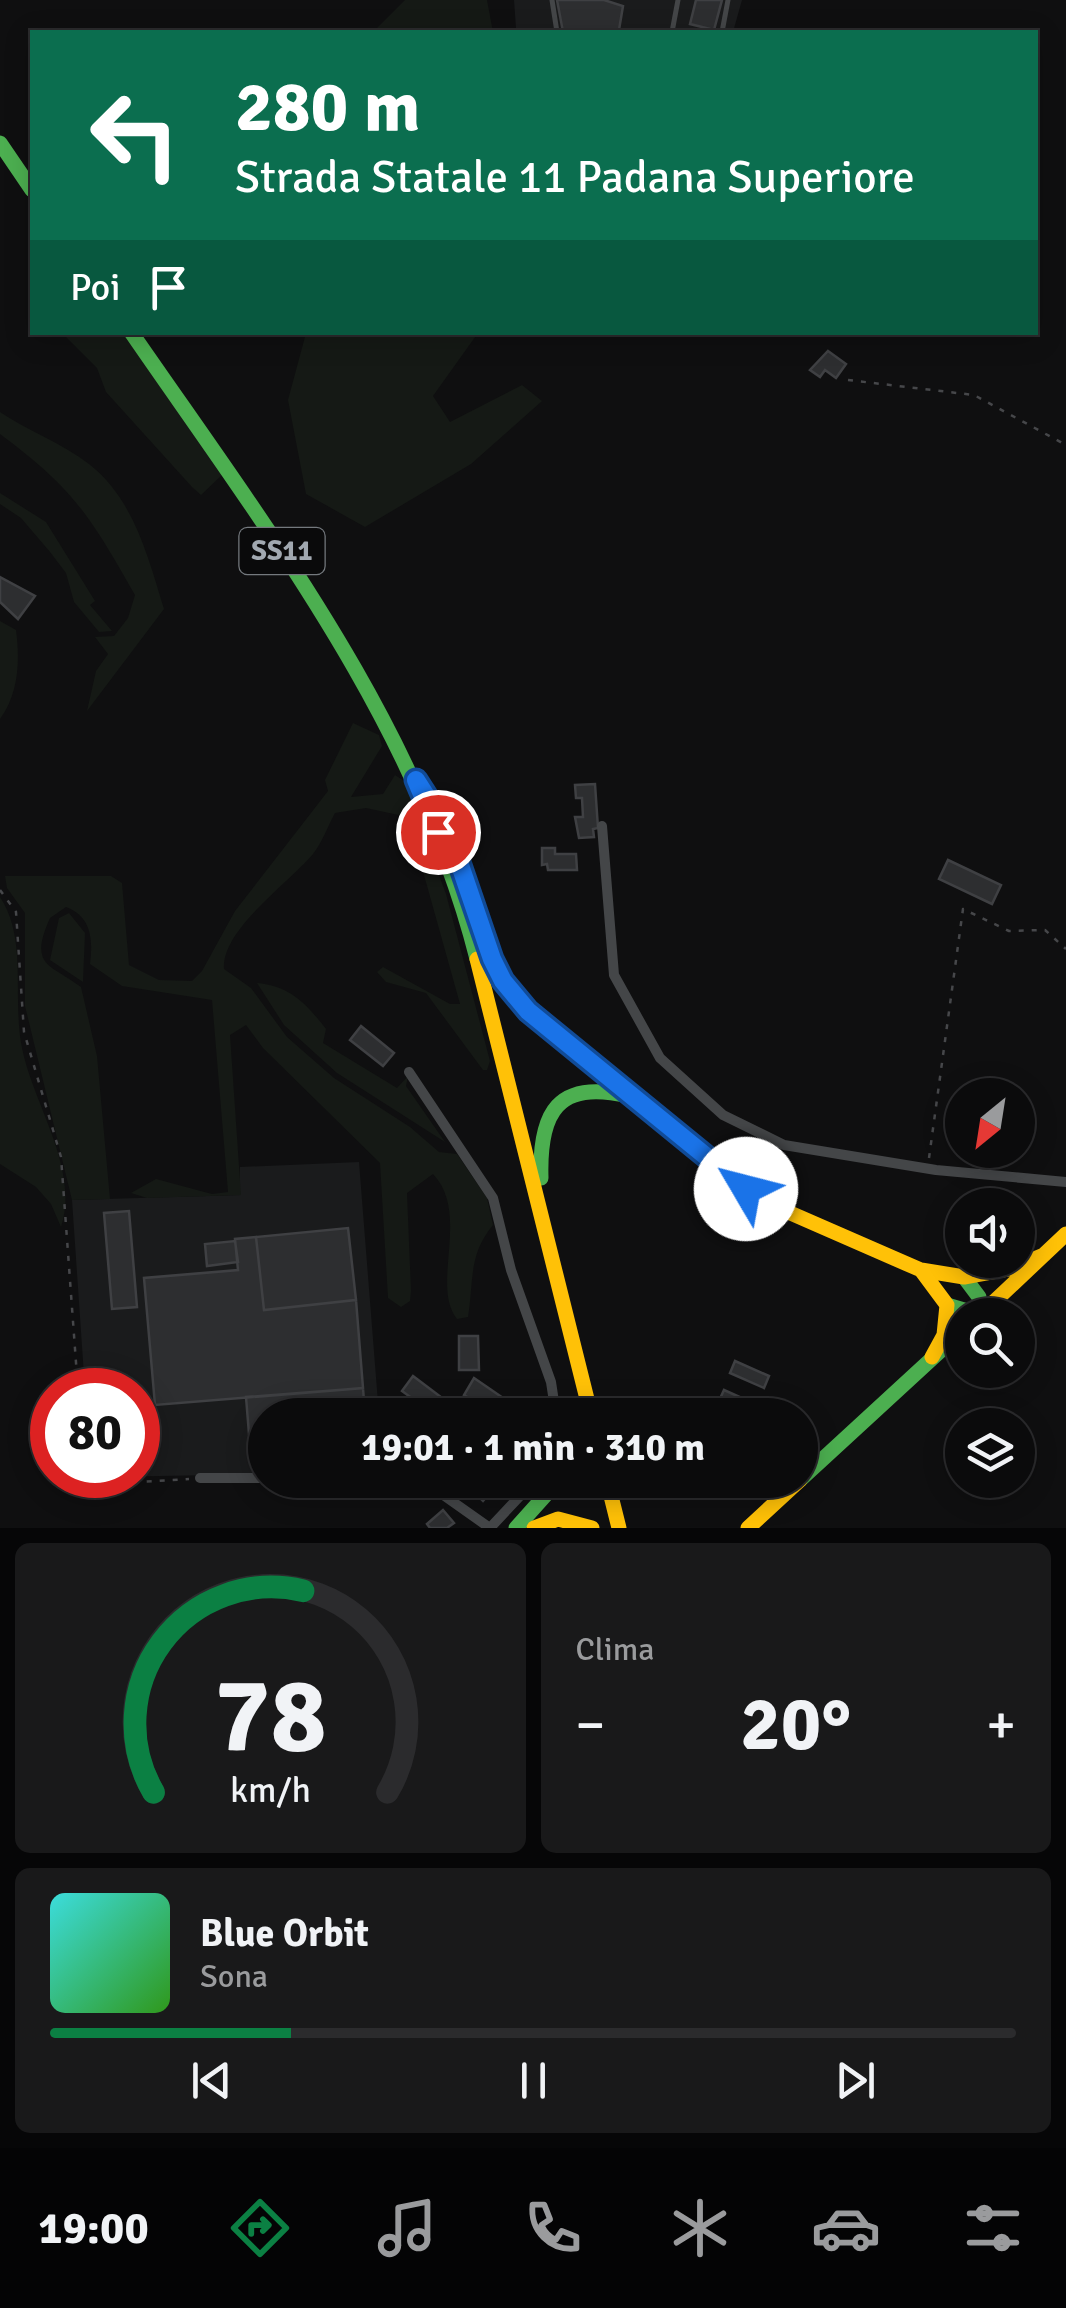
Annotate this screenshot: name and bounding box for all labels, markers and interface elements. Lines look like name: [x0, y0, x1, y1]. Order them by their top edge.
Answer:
text: 280 m: [235, 64, 420, 150]
icon: left: [70, 70, 200, 200]
text: Strada Statale 11 Padana Superiore: [235, 150, 915, 205]
icon: arrive: [141, 260, 196, 315]
text: Poi: [70, 264, 121, 311]
road number: SS11: [240, 528, 324, 574]
pin: [396, 790, 481, 875]
icon: arrive: [411, 805, 466, 860]
north arrow: [945, 1078, 1035, 1168]
map controls: [945, 1078, 1035, 1498]
position arrow: [694, 1137, 798, 1241]
button: sound: [945, 1188, 1035, 1278]
button: search: [945, 1298, 1035, 1388]
speed limit sign: 80: [30, 1368, 160, 1498]
button: layers: [945, 1408, 1035, 1498]
text: 19:01 · 1 min · 310 m: [361, 1424, 705, 1471]
text: Clima: [576, 1630, 654, 1669]
text: 78: [214, 1652, 326, 1780]
text: 20°: [740, 1678, 851, 1771]
text: −: [576, 1691, 605, 1759]
text: +: [986, 1691, 1016, 1759]
text: km/h: [230, 1768, 311, 1812]
text: Blue Orbit: [200, 1910, 369, 1957]
text: Sona: [200, 1957, 268, 1996]
icon: previous: [184, 2053, 239, 2108]
icon: pause: [506, 2053, 561, 2108]
icon: next: [828, 2053, 883, 2108]
icon: directions: [225, 2193, 295, 2263]
icon: music: [372, 2193, 442, 2263]
icon: phone: [518, 2193, 588, 2263]
icon: climate: [665, 2193, 735, 2263]
icon: car: [811, 2193, 881, 2263]
icon: filters: [958, 2193, 1028, 2263]
text: 19:00: [38, 2201, 149, 2256]

